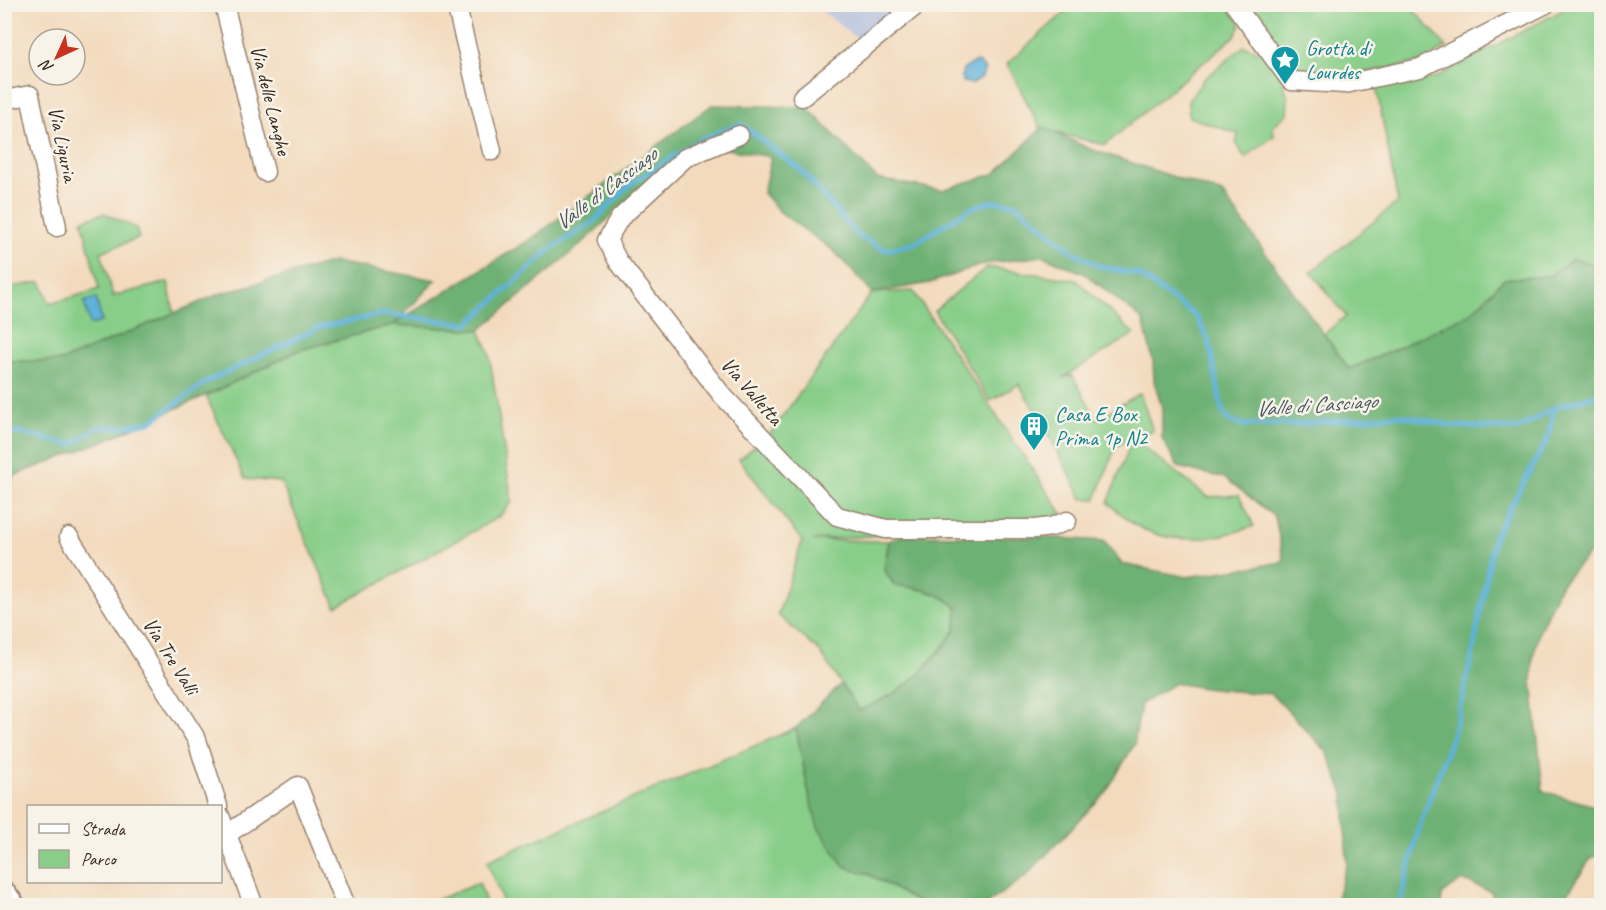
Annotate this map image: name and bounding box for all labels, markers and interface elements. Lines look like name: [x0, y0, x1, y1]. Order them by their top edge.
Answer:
north arrow: [27, 27, 87, 87]
place label: Grotta di Lourdes: [1306, 35, 1374, 85]
street label: Via delle Langhe: [245, 42, 297, 159]
place icon: Grotta di Lourdes: [1269, 44, 1301, 86]
text: N: [34, 54, 58, 77]
street label: Via Liguria: [42, 104, 84, 186]
water label: Valle di Casciago: [549, 139, 665, 236]
street label: Via Valletta: [715, 352, 790, 432]
water label: Valle di Casciago: [1255, 387, 1381, 423]
place label: Casa E Box Prima 1p N2: [1055, 401, 1149, 451]
building icon: Casa E Box Prima 1p N2: [1018, 410, 1050, 452]
street label: Via Tre Valli: [137, 613, 206, 702]
legend: [27, 805, 222, 883]
text: Strada: [81, 818, 126, 840]
text: Parco: [81, 848, 117, 870]

